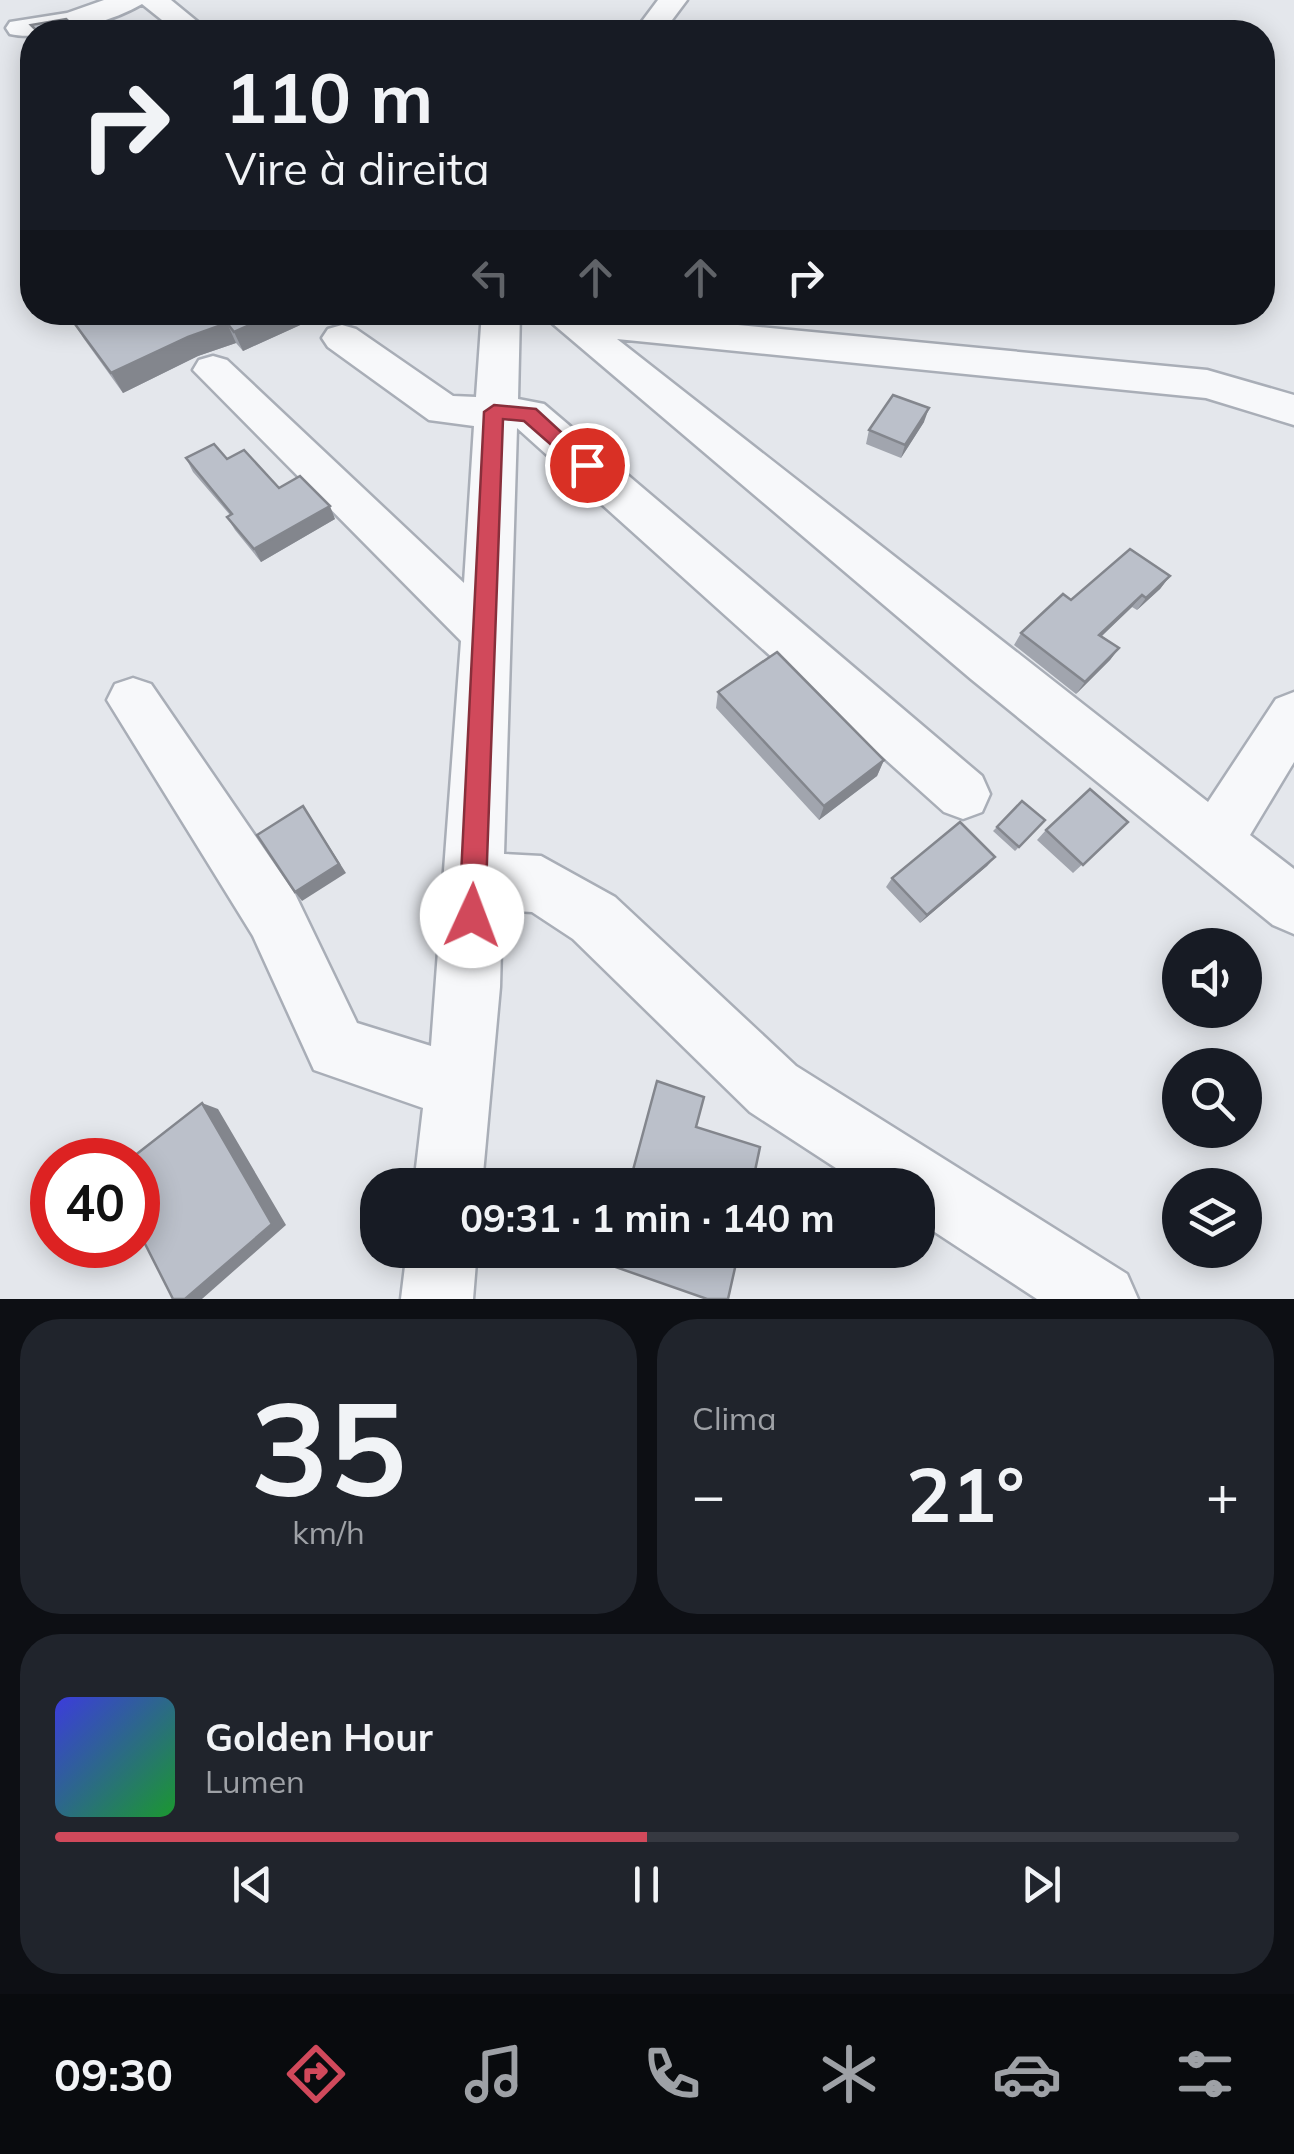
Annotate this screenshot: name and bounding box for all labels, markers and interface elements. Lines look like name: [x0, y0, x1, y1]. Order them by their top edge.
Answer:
text: 110 m: [225, 53, 433, 141]
icon: right: [60, 60, 190, 190]
text: Vire à direita: [225, 140, 490, 196]
icon: left: [463, 250, 518, 305]
icon: ahead: [568, 250, 623, 305]
icon: ahead: [673, 250, 728, 305]
icon: right: [778, 250, 833, 305]
pin: [545, 423, 630, 508]
icon: arrive: [560, 438, 615, 493]
position arrow: [420, 864, 524, 968]
map controls: [1162, 928, 1262, 1268]
button: sound: [1162, 928, 1262, 1028]
button: search: [1162, 1048, 1262, 1148]
speed limit sign: 40: [30, 1138, 160, 1268]
button: layers: [1162, 1168, 1262, 1268]
text: 09:31 · 1 min · 140 m: [460, 1194, 835, 1242]
text: 35: [250, 1365, 407, 1529]
text: Clima: [692, 1398, 776, 1438]
text: 21°: [906, 1447, 1025, 1541]
text: −: [692, 1460, 725, 1529]
text: +: [1206, 1460, 1239, 1529]
text: km/h: [292, 1512, 365, 1552]
text: Golden Hour: [205, 1713, 433, 1761]
text: Lumen: [205, 1761, 305, 1801]
icon: previous: [225, 1857, 280, 1912]
icon: pause: [619, 1857, 674, 1912]
icon: next: [1014, 1857, 1069, 1912]
icon: directions: [281, 2039, 351, 2109]
icon: music: [459, 2039, 529, 2109]
icon: phone: [637, 2039, 707, 2109]
icon: climate: [814, 2039, 884, 2109]
icon: car: [992, 2039, 1062, 2109]
icon: filters: [1170, 2039, 1240, 2109]
text: 09:30: [54, 2046, 173, 2102]

